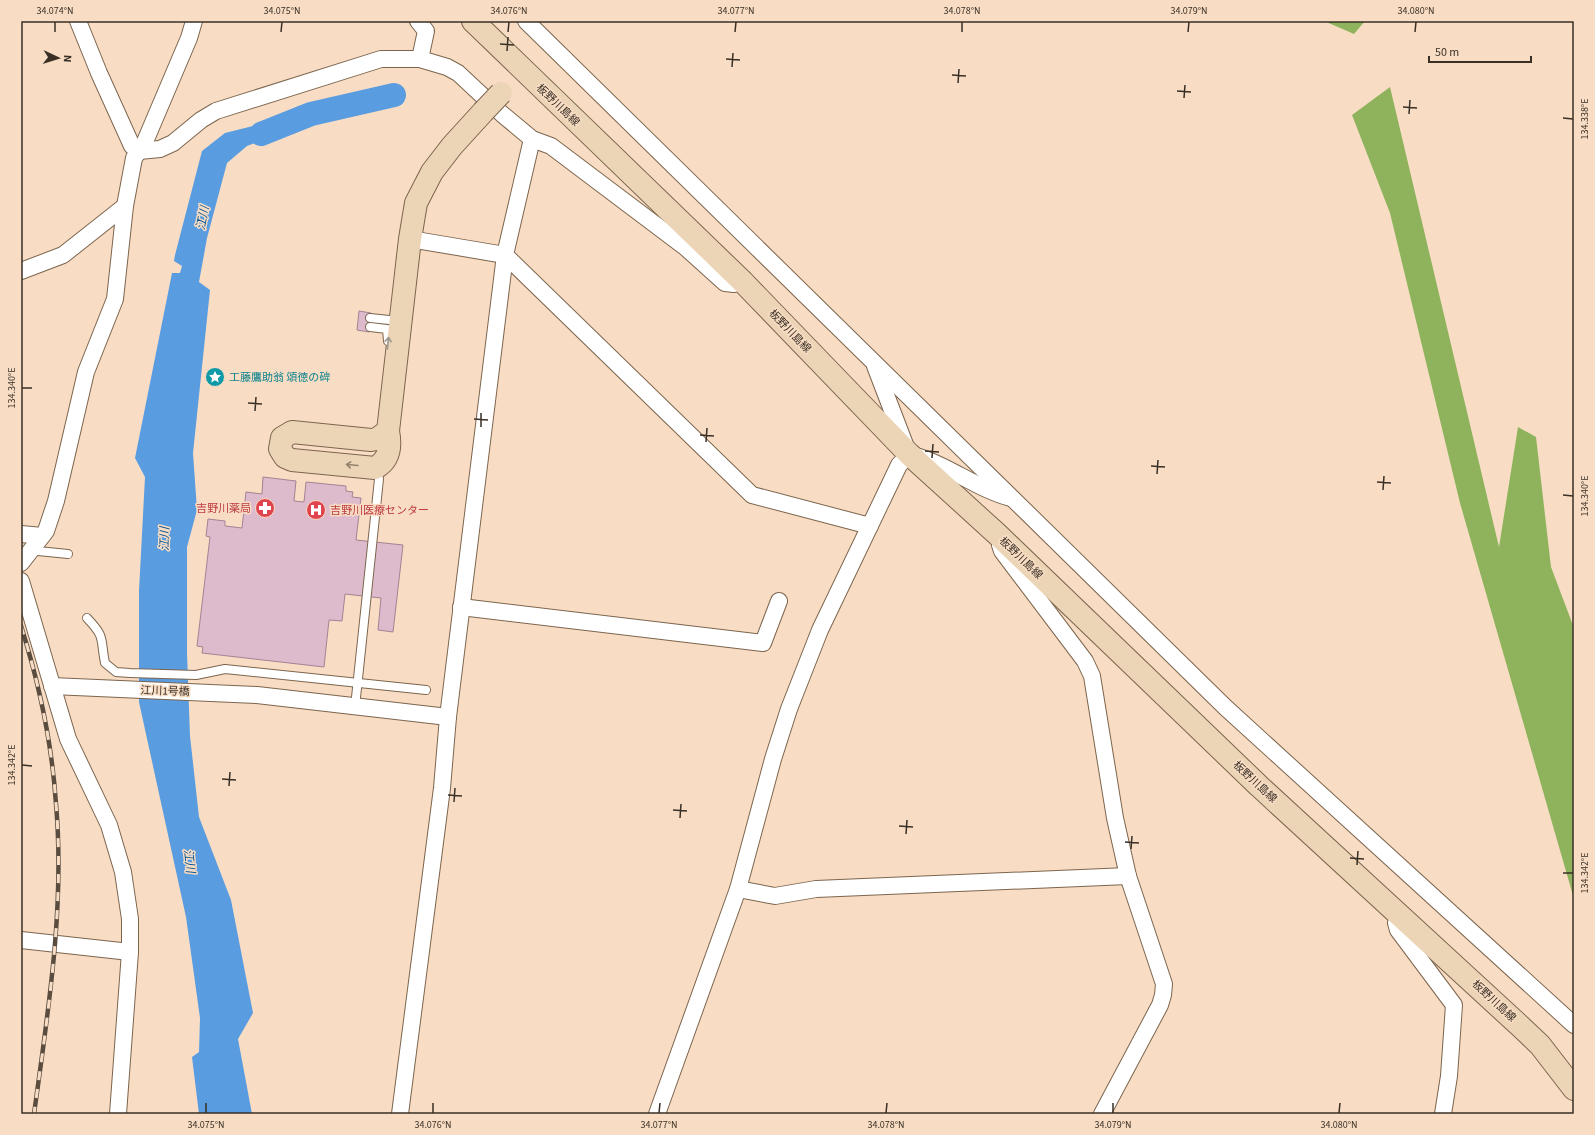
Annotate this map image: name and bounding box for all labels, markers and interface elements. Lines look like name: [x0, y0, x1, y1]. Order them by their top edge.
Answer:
text: 34.074°N: [36, 4, 74, 18]
text: 34.075°N: [263, 4, 301, 18]
text: 34.076°N: [490, 4, 528, 18]
text: 34.077°N: [717, 4, 755, 18]
text: 34.078°N: [943, 4, 981, 18]
text: 34.079°N: [1170, 4, 1208, 18]
text: 34.080°N: [1397, 4, 1435, 18]
north arrow: [38, 38, 78, 78]
scale bar: [1429, 38, 1531, 64]
text: 50 m: [1435, 44, 1459, 61]
text: N: [60, 54, 75, 63]
street label: 板野川島線: [533, 81, 583, 129]
text: 134.338°E: [1578, 99, 1592, 139]
water label: 江川: [192, 203, 214, 231]
street label: 板野川島線: [766, 306, 814, 356]
one-way arrow: [385, 337, 392, 350]
place icon: 工藤鷹助翁 頌徳の碑: [204, 366, 226, 388]
text: 134.340°E: [5, 368, 19, 408]
place label: 工藤鷹助翁 頌徳の碑: [229, 370, 330, 385]
one-way arrow: [346, 462, 359, 469]
text: 134.340°E: [1578, 476, 1592, 516]
pharmacy icon: 吉野川薬局: [254, 497, 276, 519]
hospital icon: 吉野川医療センター: [305, 499, 327, 521]
place label: 吉野川薬局: [196, 501, 251, 516]
place label: 吉野川医療センター: [330, 503, 429, 518]
water label: 江川: [156, 525, 174, 551]
street label: 板野川島線: [996, 534, 1046, 582]
street label: 江川1号橋: [140, 683, 190, 699]
text: 134.342°E: [5, 745, 19, 785]
street label: 板野川島線: [1230, 758, 1280, 806]
water label: 江川: [179, 848, 199, 876]
text: 134.342°E: [1578, 853, 1592, 893]
street label: 板野川島線: [1469, 977, 1519, 1025]
text: 34.075°N: [187, 1118, 225, 1132]
text: 34.076°N: [414, 1118, 452, 1132]
text: 34.077°N: [640, 1118, 678, 1132]
text: 34.078°N: [867, 1118, 905, 1132]
text: 34.079°N: [1094, 1118, 1132, 1132]
text: 34.080°N: [1320, 1118, 1358, 1132]

